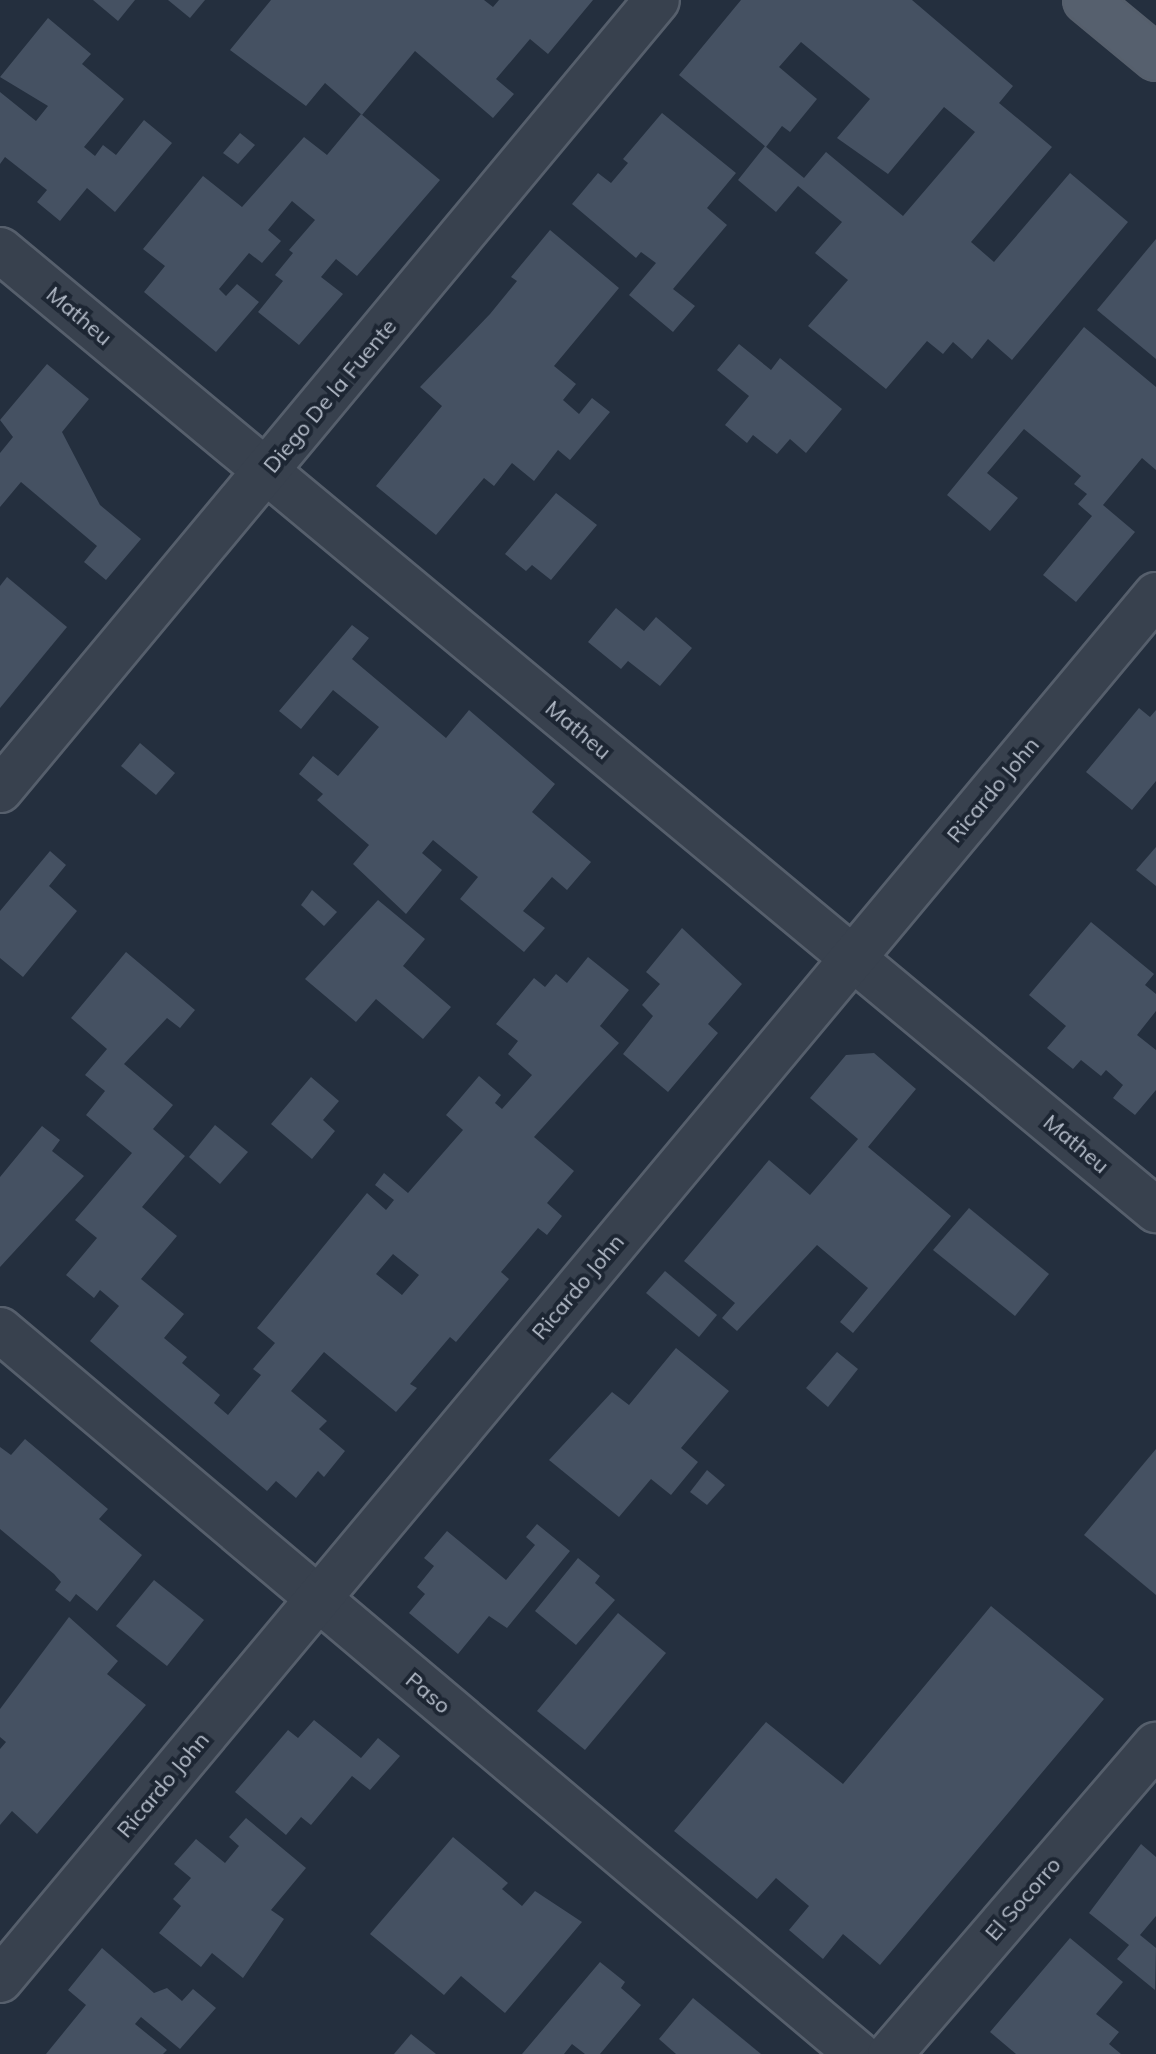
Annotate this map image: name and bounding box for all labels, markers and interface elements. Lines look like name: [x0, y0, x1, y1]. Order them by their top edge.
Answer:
street label: Matheu: [41, 281, 117, 351]
street label: Diego De la Fuente: [258, 314, 402, 478]
street label: Matheu: [540, 695, 616, 765]
street label: Ricardo John: [941, 732, 1045, 848]
street label: Matheu: [1038, 1109, 1114, 1179]
street label: Ricardo John: [526, 1229, 630, 1345]
street label: Paso: [400, 1667, 456, 1719]
street label: Ricardo John: [111, 1727, 215, 1843]
street label: El Socorro: [980, 1852, 1066, 1946]

